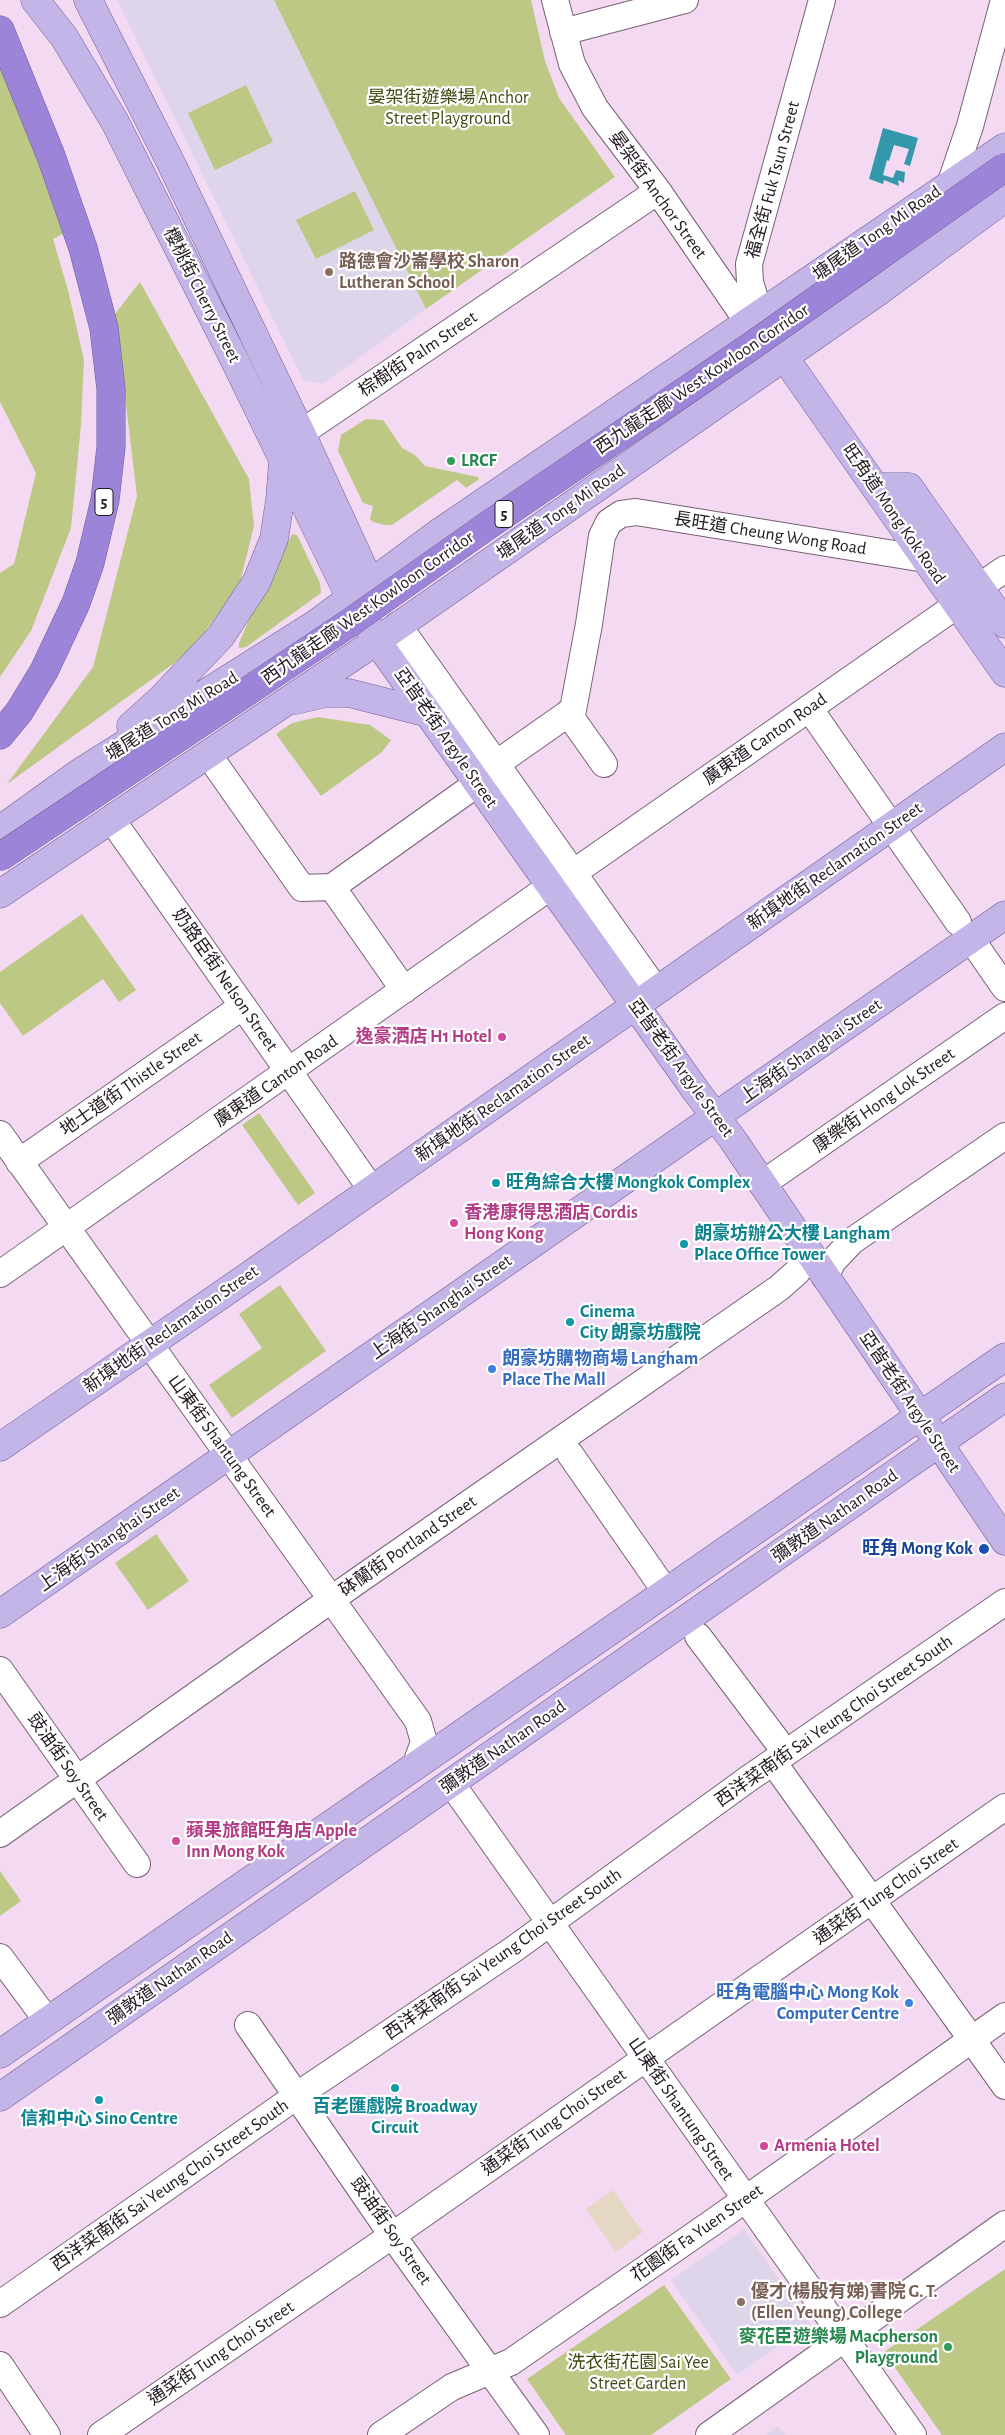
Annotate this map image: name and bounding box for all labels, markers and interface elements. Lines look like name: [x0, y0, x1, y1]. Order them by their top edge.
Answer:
park label: 晏架街遊樂場 Anchor Street Playground: [367, 87, 529, 130]
street label: 福全街 Fuk Tsun Street: [742, 99, 804, 261]
street label: 晏架街 Anchor Street: [604, 127, 712, 263]
street label: 塘尾道 Tong Mi Road: [809, 181, 945, 285]
street label: 櫻桃街 Cherry Street: [159, 224, 245, 366]
place label: 路德會沙崙學校 Sharon Lutheran School: [339, 251, 519, 294]
marker: 路德會沙崙學校 Sharon Lutheran School: [323, 266, 335, 278]
street label: 西九龍走廊 West Kowloon Corridor: [591, 299, 813, 459]
street label: 棕樹街 Palm Street: [355, 306, 481, 402]
street label: 旺角道 Mong Kok Road: [838, 440, 950, 588]
place label: LRCF: [461, 450, 497, 472]
marker: LRCF: [445, 455, 457, 467]
street label: 塘尾道 Tong Mi Road: [493, 460, 629, 564]
road number: 5: [95, 488, 113, 516]
road number: 5: [495, 500, 513, 528]
street label: 長旺道 Cheung Wong Road: [672, 508, 868, 560]
street label: 西九龍走廊 West Kowloon Corridor: [258, 526, 478, 690]
street label: 亞皆老街 Argyle Street: [390, 664, 502, 812]
street label: 塘尾道 Tong Mi Road: [102, 667, 242, 765]
street label: 廣東道 Canton Road: [699, 688, 831, 790]
street label: 新填地街 Reclamation Street: [744, 797, 926, 935]
street label: 奶路臣街 Nelson Street: [168, 904, 282, 1056]
street label: 上海街 Shanghai Street: [736, 994, 886, 1108]
street label: 亞皆老街 Argyle Street: [624, 995, 738, 1141]
place label: 逸豪洒店 H1 Hotel: [355, 1026, 492, 1048]
street label: 地士道街 Thistle Street: [56, 1027, 206, 1141]
street label: 新填地街 Reclamation Street: [412, 1029, 594, 1167]
street label: 廣東道 Canton Road: [210, 1030, 342, 1132]
marker: 逸豪洒店 H1 Hotel: [496, 1031, 508, 1043]
street label: 康樂街 Hong Lok Street: [809, 1043, 959, 1157]
place label: 旺角綜合大樓 Mongkok Complex: [506, 1172, 750, 1194]
marker: 旺角綜合大樓 Mongkok Complex: [490, 1177, 502, 1189]
place label: 香港康得思酒店 Cordis Hong Kong: [464, 1202, 638, 1244]
marker: 香港康得思酒店 Cordis Hong Kong: [448, 1217, 460, 1229]
place label: 朗豪坊辦公大樓 Langham Place Office Tower: [694, 1223, 890, 1266]
marker: 朗豪坊辦公大樓 Langham Place Office Tower: [678, 1238, 690, 1250]
street label: 上海街 Shanghai Street: [366, 1250, 516, 1364]
street label: 新填地街 Reclamation Street: [80, 1260, 262, 1398]
place label: Cinema City 朗豪坊戲院: [580, 1301, 701, 1344]
marker: Cinema City 朗豪坊戲院: [564, 1316, 576, 1328]
street label: 亞皆老街 Argyle Street: [855, 1327, 965, 1477]
place label: 朗豪坊購物商場 Langham Place The Mall: [502, 1348, 698, 1390]
marker: 朗豪坊購物商場 Langham Place The Mall: [486, 1363, 498, 1375]
street label: 山東街 Shantung Street: [163, 1371, 281, 1521]
street label: 彌敦道 Nathan Road: [768, 1465, 902, 1567]
street label: 上海街 Shanghai Street: [34, 1482, 184, 1596]
street label: 砵蘭街 Portland Street: [335, 1491, 481, 1601]
place label: 旺角 Mong Kok: [862, 1538, 973, 1560]
marker: 旺角 Mong Kok: [977, 1542, 991, 1556]
street label: 西洋菜南街 Sai Yeung Choi Street South: [711, 1630, 957, 1812]
street label: 彌敦道 Nathan Road: [436, 1696, 570, 1798]
street label: 豉油街 Soy Street: [23, 1709, 113, 1825]
place label: 蘋果旅館旺角店 Apple Inn Mong Kok: [186, 1820, 357, 1862]
street label: 通菜街 Tung Choi Street: [809, 1833, 963, 1949]
marker: 蘋果旅館旺角店 Apple Inn Mong Kok: [170, 1835, 182, 1847]
street label: 西洋菜南街 Sai Yeung Choi Street South: [380, 1863, 626, 2045]
street label: 彌敦道 Nathan Road: [103, 1927, 237, 2029]
place label: 旺角電腦中心 Mong Kok Computer Centre: [716, 1982, 899, 2025]
marker: 旺角電腦中心 Mong Kok Computer Centre: [903, 1997, 915, 2009]
street label: 山東街 Shantung Street: [623, 2033, 739, 2185]
street label: 通菜街 Tung Choi Street: [477, 2064, 631, 2180]
marker: 百老匯戲院 Broadway Circuit: [389, 2082, 401, 2094]
street label: 西洋菜南街 Sai Yeung Choi Street South: [47, 2094, 293, 2276]
marker: 信和中心 Sino Centre: [93, 2094, 105, 2106]
place label: 百老匯戲院 Broadway Circuit: [312, 2096, 478, 2138]
place label: 信和中心 Sino Centre: [20, 2108, 178, 2130]
place label: Armenia Hotel: [774, 2135, 880, 2157]
marker: Armenia Hotel: [758, 2140, 770, 2152]
street label: 豉油街 Soy Street: [346, 2173, 436, 2289]
street label: 花園街 Fa Yuen Street: [627, 2179, 767, 2287]
place label: 優才(楊殷有娣)書院 G. T. (Ellen Yeung) College: [751, 2281, 938, 2324]
street label: 通菜街 Tung Choi Street: [144, 2296, 298, 2410]
marker: 優才(楊殷有娣)書院 G. T. (Ellen Yeung) College: [735, 2296, 747, 2308]
place label: 麥花臣遊樂場 Macpherson Playground: [739, 2326, 938, 2368]
marker: 麥花臣遊樂場 Macpherson Playground: [942, 2341, 954, 2353]
park label: 洗衣街花園 Sai Yee Street Garden: [567, 2352, 709, 2394]

